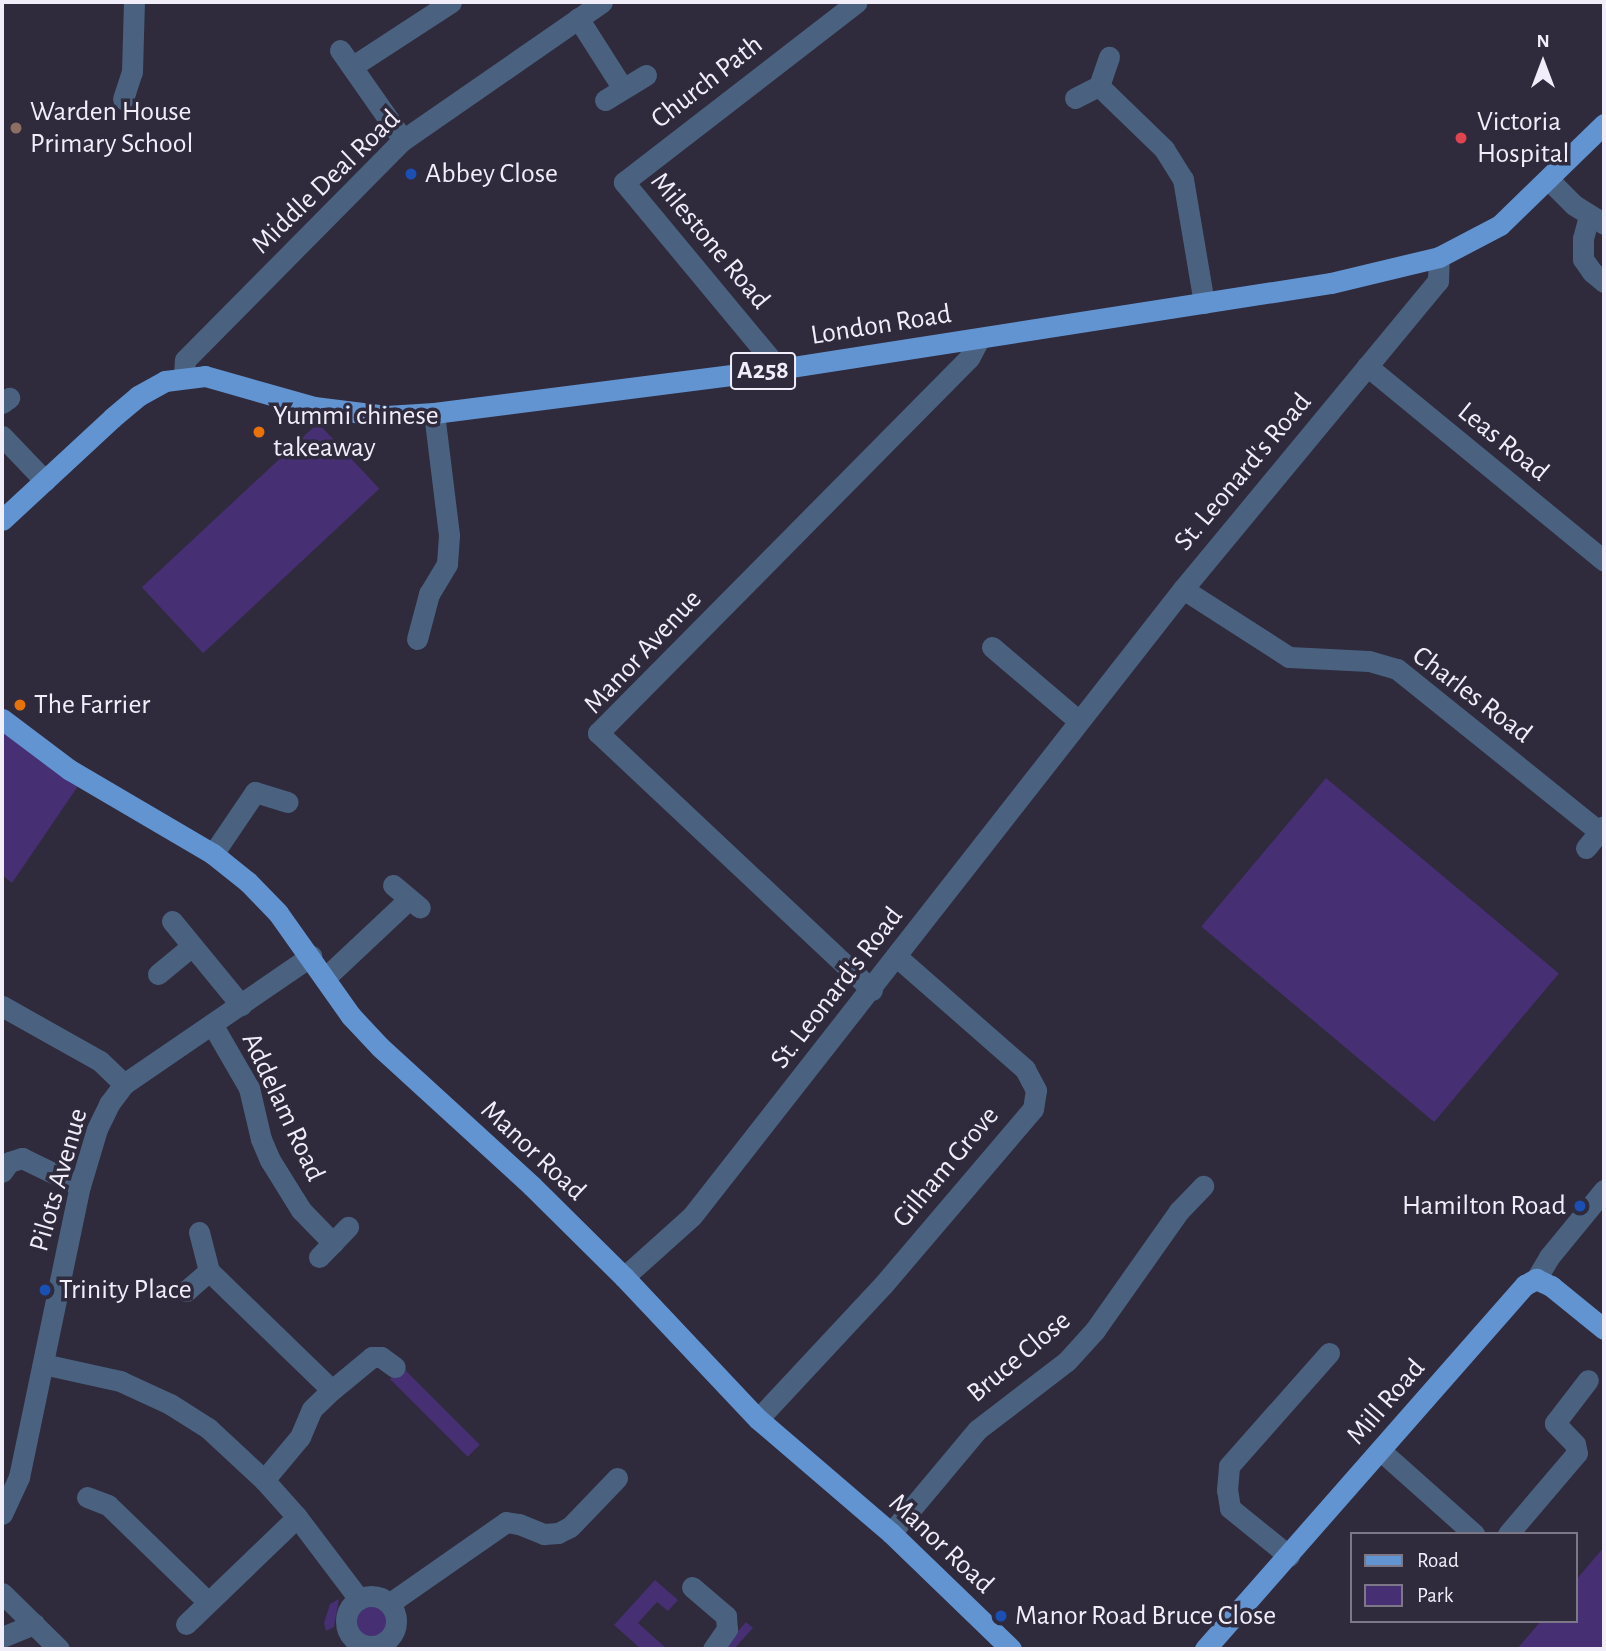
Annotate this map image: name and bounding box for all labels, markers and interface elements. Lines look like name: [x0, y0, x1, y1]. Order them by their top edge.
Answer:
street label: Church Path: [645, 28, 769, 136]
north arrow: [1508, 28, 1578, 98]
text: N: [1536, 32, 1550, 51]
place label: Warden House Primary School: [30, 95, 193, 161]
street label: Middle Deal Road: [245, 103, 407, 261]
place label: Victoria Hospital: [1477, 105, 1570, 171]
marker: Warden House Primary School: [8, 120, 24, 136]
marker: Victoria Hospital: [1451, 128, 1471, 148]
place label: Abbey Close: [425, 157, 558, 191]
marker: Abbey Close: [403, 166, 419, 182]
street label: Milestone Road: [643, 166, 777, 316]
street label: London Road: [808, 297, 954, 353]
road number: A258: [730, 348, 796, 394]
street label: St. Leonard's Road: [1167, 386, 1319, 558]
street label: Leas Road: [1451, 395, 1555, 489]
place label: Yummi chinese takeaway: [273, 399, 439, 465]
marker: Yummi chinese takeaway: [251, 424, 267, 440]
street label: Manor Avenue: [577, 583, 709, 721]
street label: Charles Road: [1405, 639, 1539, 751]
place label: The Farrier: [34, 688, 150, 722]
marker: The Farrier: [12, 697, 28, 713]
street label: St. Leonard's Road: [763, 900, 911, 1076]
street label: Addelam Road: [234, 1027, 332, 1187]
street label: Manor Road: [473, 1094, 593, 1208]
street label: Gilham Grove: [886, 1100, 1006, 1234]
street label: Pilots Avenue: [23, 1104, 95, 1256]
place label: Hamilton Road: [1402, 1189, 1566, 1223]
marker: Hamilton Road: [1572, 1198, 1588, 1214]
place label: Trinity Place: [59, 1273, 192, 1307]
marker: Trinity Place: [37, 1282, 53, 1298]
street label: Bruce Close: [960, 1304, 1078, 1410]
street label: Mill Road: [1340, 1352, 1432, 1452]
street label: Manor Road: [881, 1487, 1001, 1601]
legend: [1350, 1532, 1578, 1623]
text: Road: [1417, 1550, 1459, 1571]
text: Park: [1417, 1585, 1453, 1606]
place label: Manor Road Bruce Close: [1015, 1599, 1276, 1633]
marker: Manor Road Bruce Close: [993, 1608, 1009, 1624]

